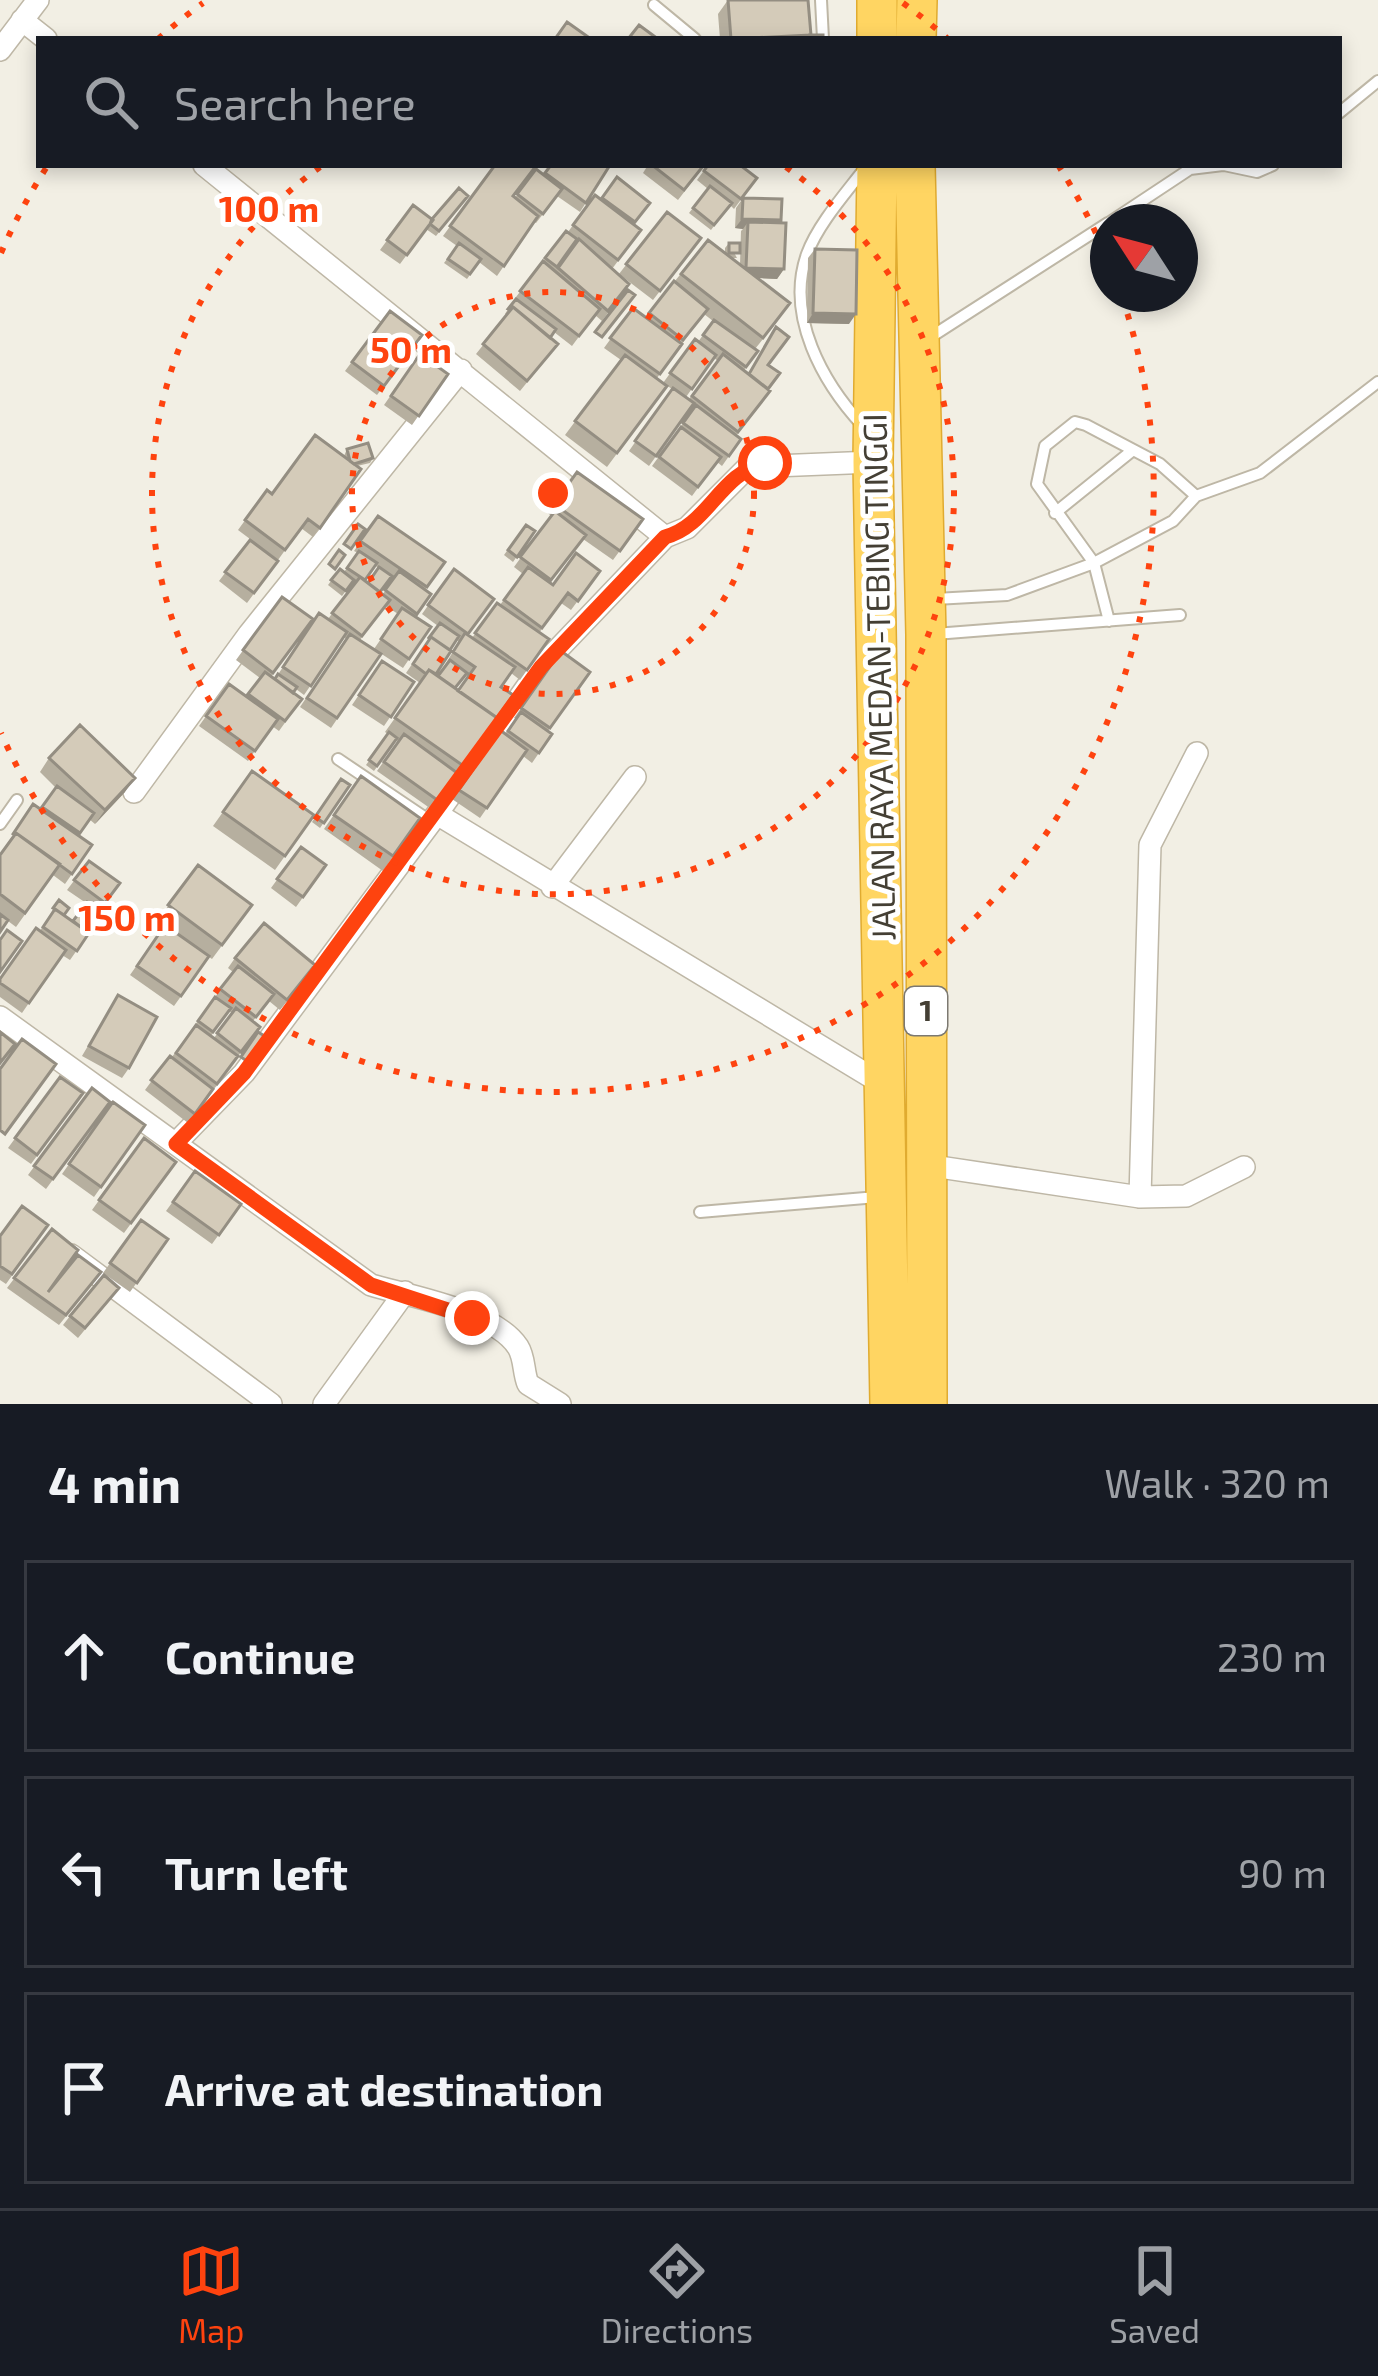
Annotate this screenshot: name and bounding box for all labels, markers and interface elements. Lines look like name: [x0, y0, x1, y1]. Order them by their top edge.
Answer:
search box: [36, 36, 1342, 168]
icon: search: [78, 69, 144, 135]
text: Search here: [174, 75, 416, 129]
text: 100 m: [219, 186, 319, 229]
north arrow: [1090, 204, 1198, 312]
text: 50 m: [370, 327, 452, 370]
street label: JALAN RAYA MEDAN-TEBING TINGGI: [853, 413, 903, 941]
route start: [738, 436, 792, 490]
centre of rings: [532, 472, 574, 514]
text: 150 m: [78, 895, 176, 938]
road number: 1: [905, 987, 947, 1035]
route end: [445, 1291, 499, 1345]
text: 4 min: [48, 1452, 181, 1513]
text: Walk · 320 m: [1104, 1459, 1330, 1506]
icon: ahead: [51, 1623, 117, 1689]
text: Continue: [165, 1629, 355, 1683]
text: 230 m: [1217, 1633, 1327, 1680]
icon: left: [51, 1839, 117, 1905]
text: Turn left: [165, 1845, 348, 1899]
text: 90 m: [1238, 1849, 1327, 1896]
icon: arrive: [51, 2055, 117, 2121]
text: Arrive at destination: [165, 2061, 603, 2115]
tab: Map: [178, 2238, 244, 2350]
tab: Directions: [601, 2238, 753, 2350]
tab: Saved: [1109, 2238, 1200, 2350]

